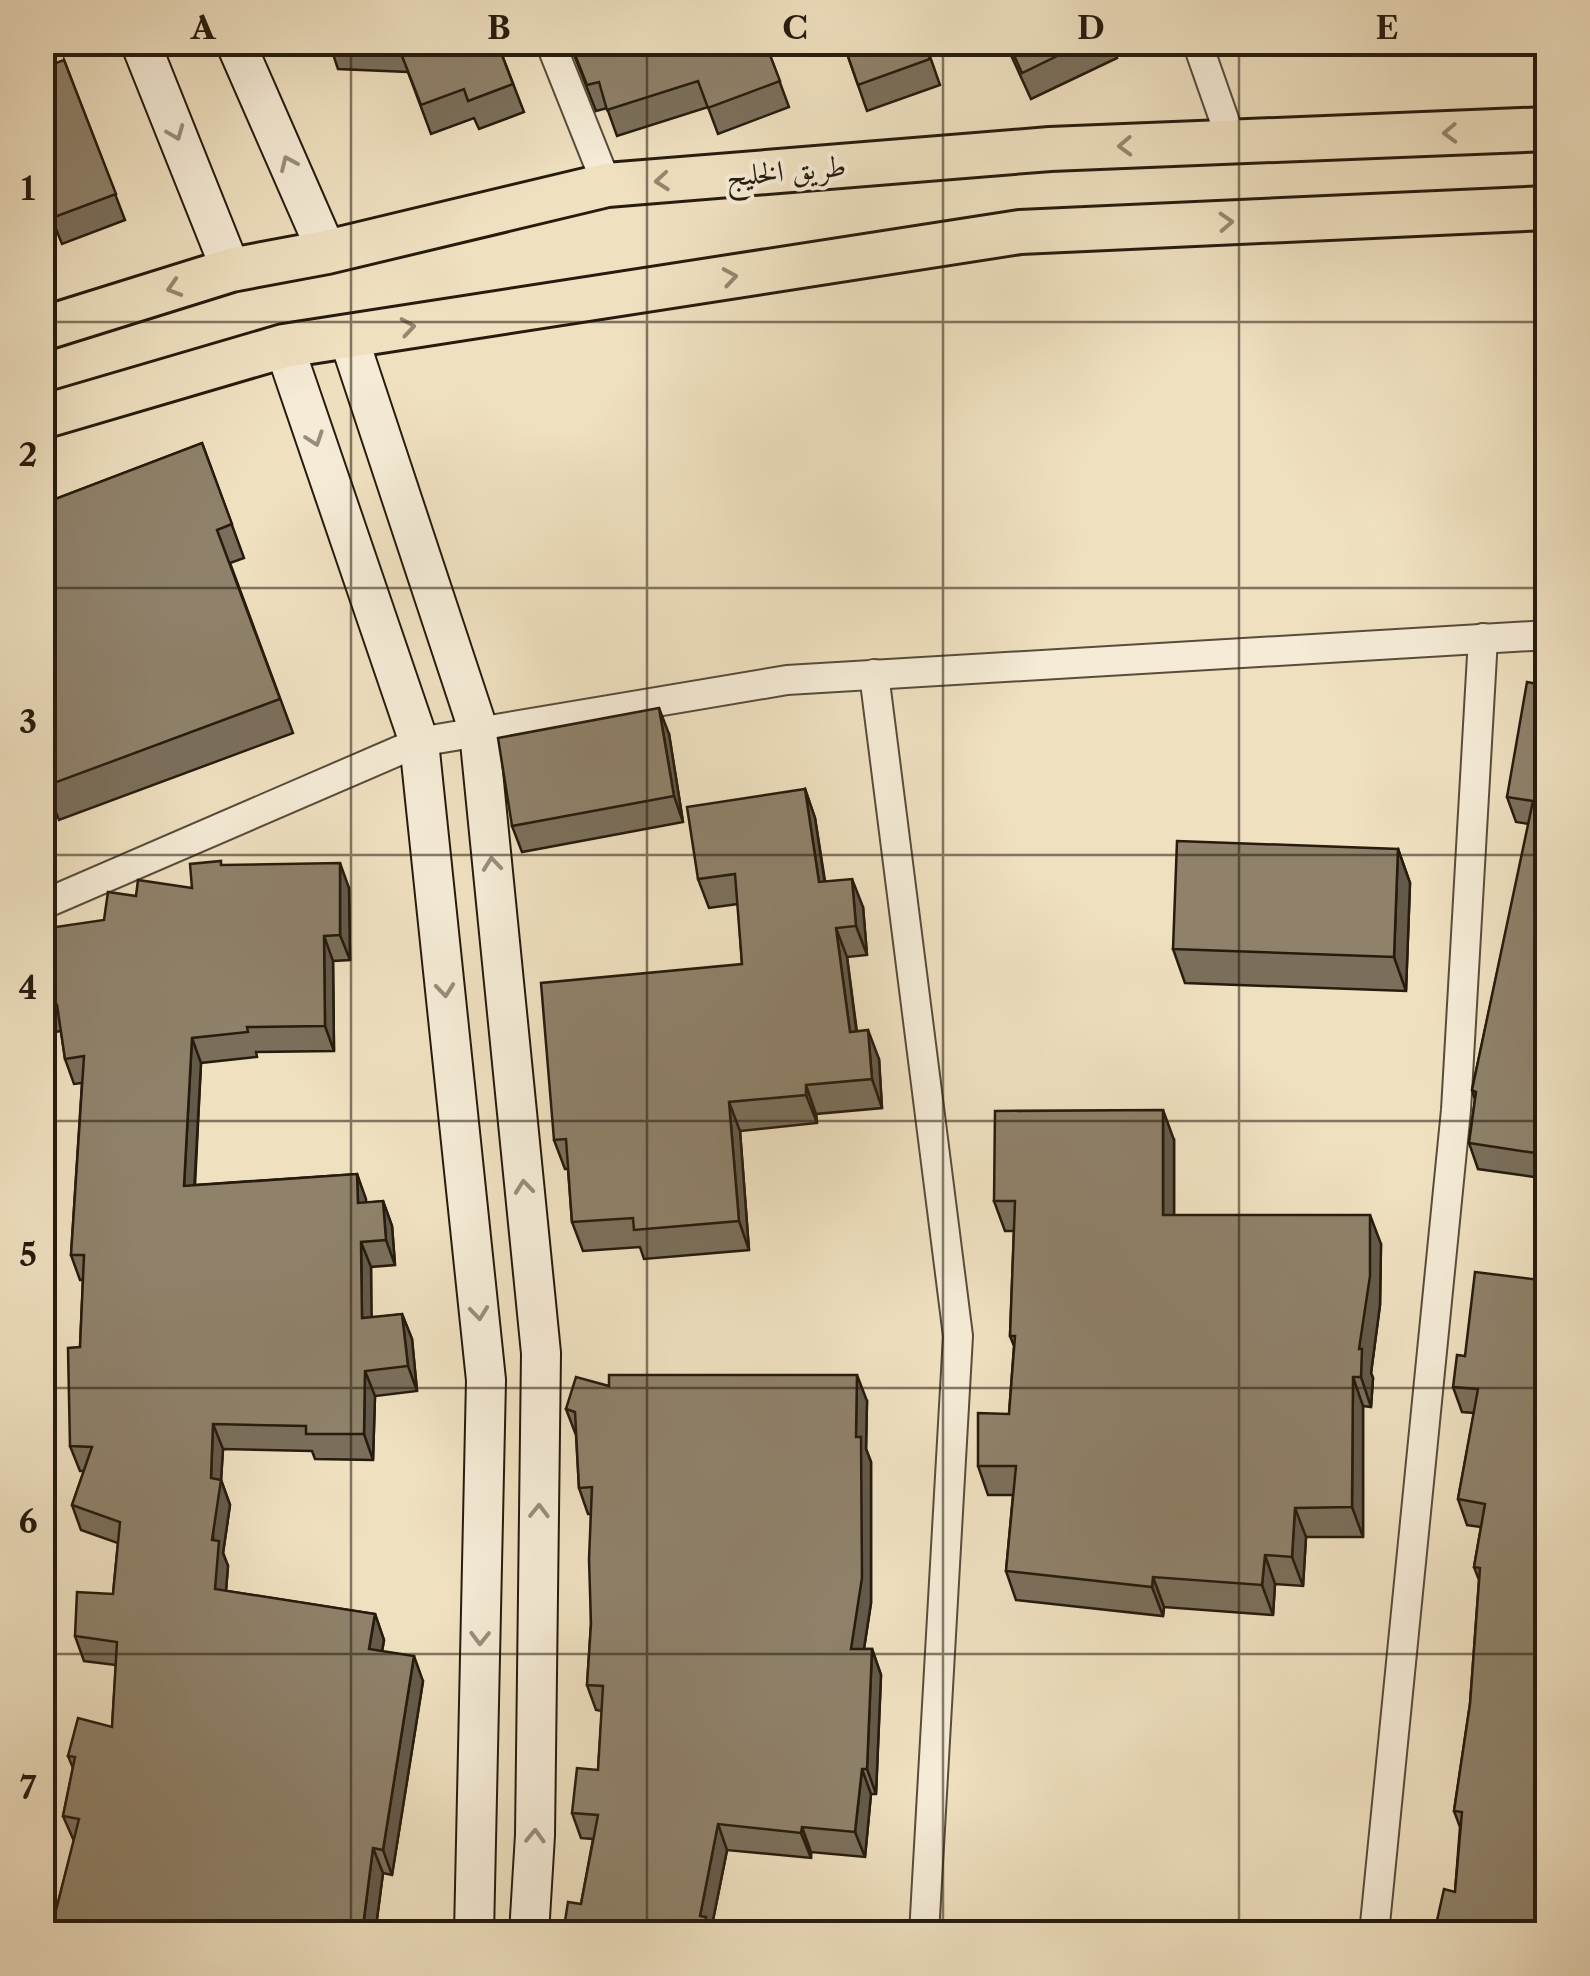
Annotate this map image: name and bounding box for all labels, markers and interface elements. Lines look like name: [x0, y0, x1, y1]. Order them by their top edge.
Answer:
text: A: [190, 8, 217, 47]
text: B: [487, 8, 511, 47]
text: C: [782, 8, 808, 47]
text: D: [1077, 8, 1105, 47]
text: E: [1375, 8, 1399, 47]
one-way arrow: [1442, 122, 1458, 143]
one-way arrow: [164, 123, 184, 141]
one-way arrow: [1117, 135, 1133, 156]
street label: طريق الخليج: [724, 147, 848, 203]
one-way arrow: [280, 155, 300, 173]
text: 1: [21, 169, 36, 208]
one-way arrow: [653, 169, 669, 191]
one-way arrow: [1218, 212, 1234, 233]
one-way arrow: [721, 267, 738, 288]
one-way arrow: [166, 276, 183, 297]
one-way arrow: [400, 317, 417, 338]
one-way arrow: [304, 429, 324, 446]
text: 2: [19, 435, 37, 474]
text: 3: [19, 702, 37, 741]
one-way arrow: [482, 855, 503, 871]
text: 4: [19, 968, 37, 1007]
one-way arrow: [434, 983, 455, 999]
one-way arrow: [514, 1179, 535, 1195]
text: 5: [19, 1235, 37, 1274]
one-way arrow: [468, 1306, 489, 1322]
text: 6: [18, 1502, 38, 1541]
one-way arrow: [528, 1503, 550, 1518]
one-way arrow: [470, 1630, 491, 1646]
text: 7: [20, 1768, 37, 1807]
one-way arrow: [524, 1828, 545, 1844]

